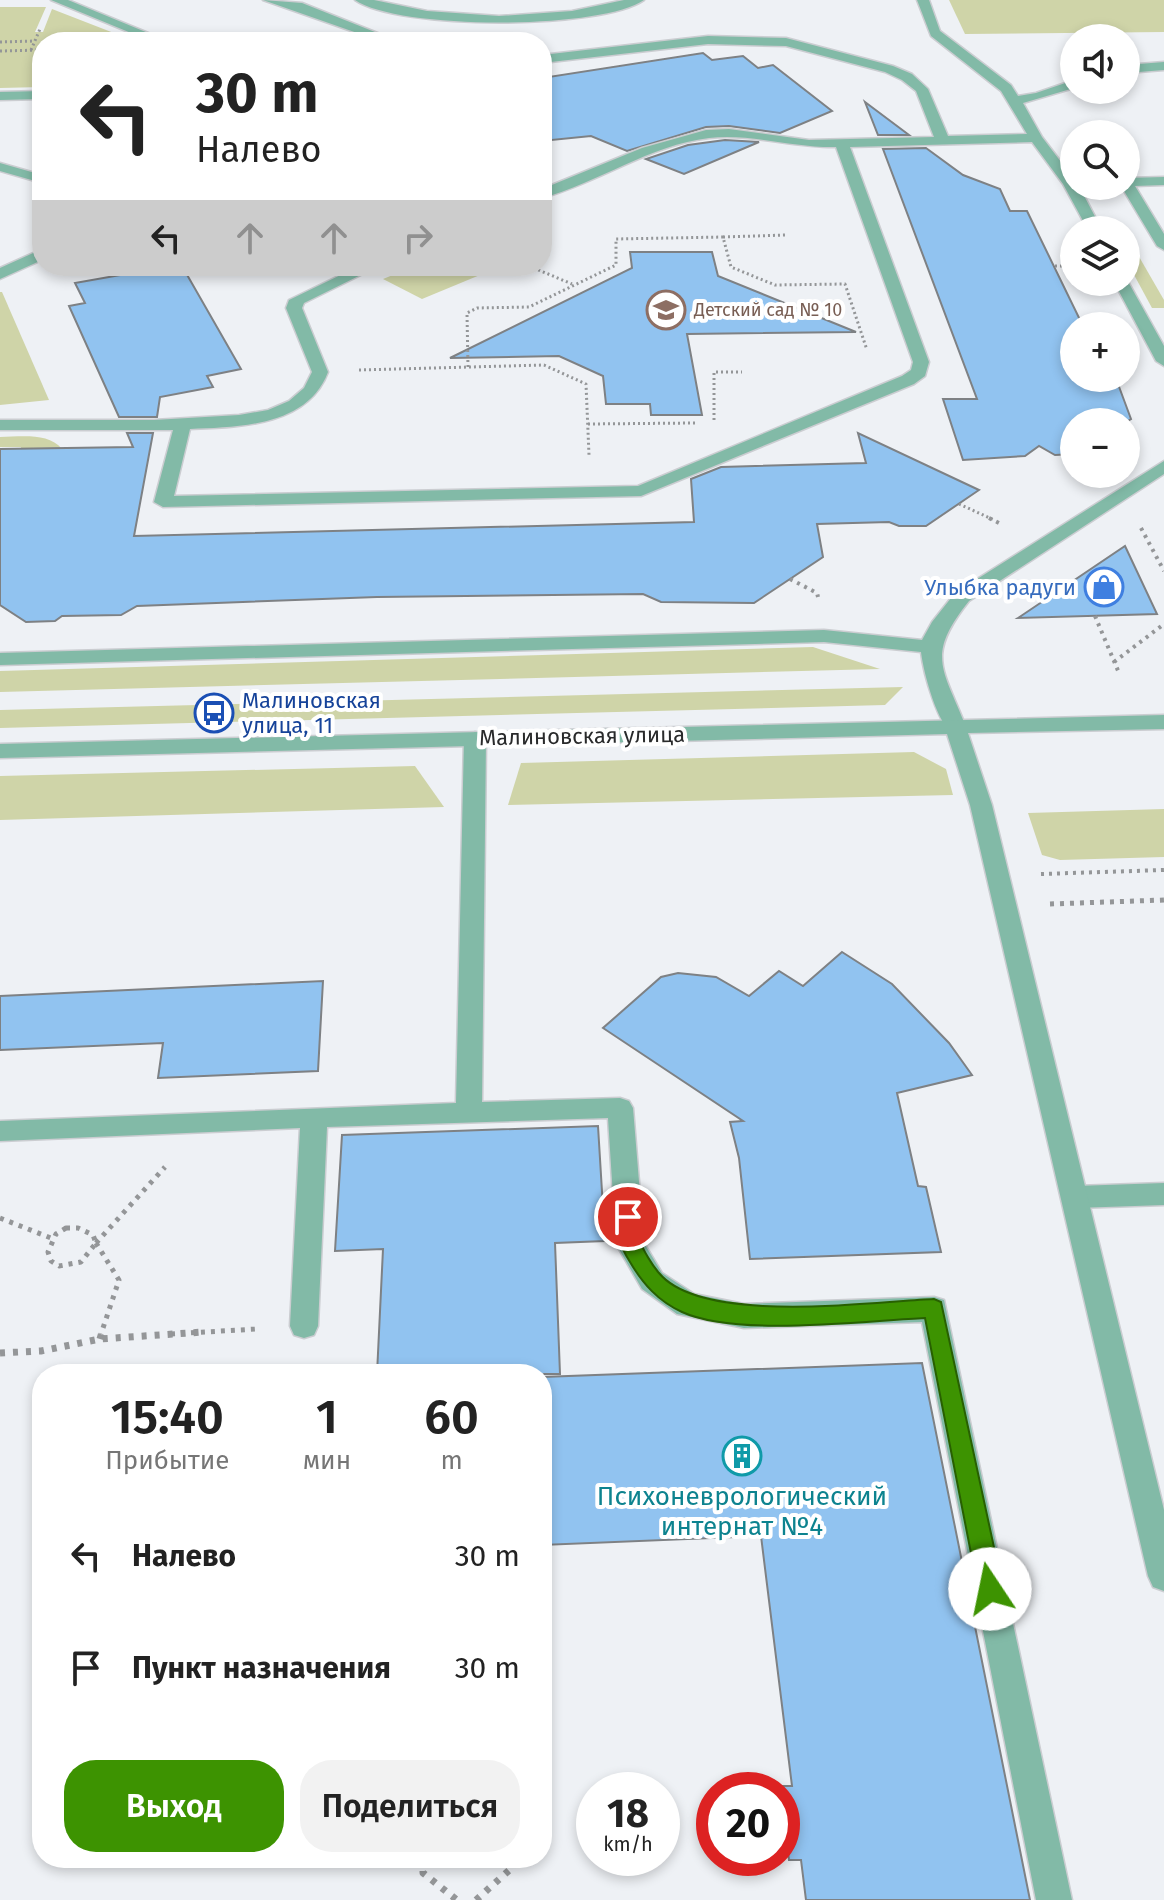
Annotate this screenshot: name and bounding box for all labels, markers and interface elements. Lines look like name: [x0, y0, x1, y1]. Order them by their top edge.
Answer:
map controls: [1060, 24, 1140, 488]
button: sound: [1060, 24, 1140, 104]
text: 30 m: [196, 60, 318, 127]
icon: left: [64, 64, 168, 168]
button: search: [1060, 120, 1140, 200]
text: Налево: [196, 128, 322, 172]
icon: left: [144, 216, 188, 260]
icon: ahead: [228, 216, 272, 260]
icon: ahead: [312, 216, 356, 260]
icon: right: [396, 216, 440, 260]
button: layers: [1060, 216, 1140, 296]
school or university icon: Детский сад № 10: [645, 289, 687, 331]
place label: Детский сад № 10: [693, 299, 842, 321]
button: +: [1060, 312, 1140, 392]
button: −: [1060, 408, 1140, 488]
shop icon: Улыбка радуги: [1083, 566, 1125, 608]
place label: Улыбка радуги: [924, 574, 1076, 601]
place label: Малиновская улица, 11: [242, 687, 381, 739]
bus stop icon: Малиновская улица, 11: [193, 692, 235, 734]
street label: Малиновская улица: [479, 721, 685, 751]
pin: [594, 1183, 662, 1251]
icon: arrive: [606, 1195, 650, 1239]
text: 15:40: [111, 1388, 224, 1446]
text: 1: [316, 1388, 338, 1446]
text: 60: [424, 1388, 479, 1446]
building icon: Психоневрологический интернат №4: [721, 1435, 763, 1477]
text: Прибытие: [105, 1445, 229, 1476]
text: мин: [303, 1445, 351, 1476]
text: m: [440, 1445, 463, 1476]
place label: Психоневрологический интернат №4: [597, 1481, 887, 1542]
icon: left: [64, 1534, 108, 1578]
text: Налево: [132, 1538, 236, 1574]
text: 30 m: [455, 1538, 520, 1574]
position arrow: [948, 1547, 1032, 1631]
icon: arrive: [64, 1646, 108, 1690]
text: Пункт назначения: [132, 1650, 391, 1686]
text: 30 m: [455, 1650, 520, 1686]
button: Выход: [64, 1760, 284, 1852]
button: Поделиться: [300, 1760, 520, 1852]
speed limit sign: 20: [696, 1772, 800, 1876]
text: 18: [607, 1790, 649, 1838]
text: km/h: [603, 1832, 653, 1856]

